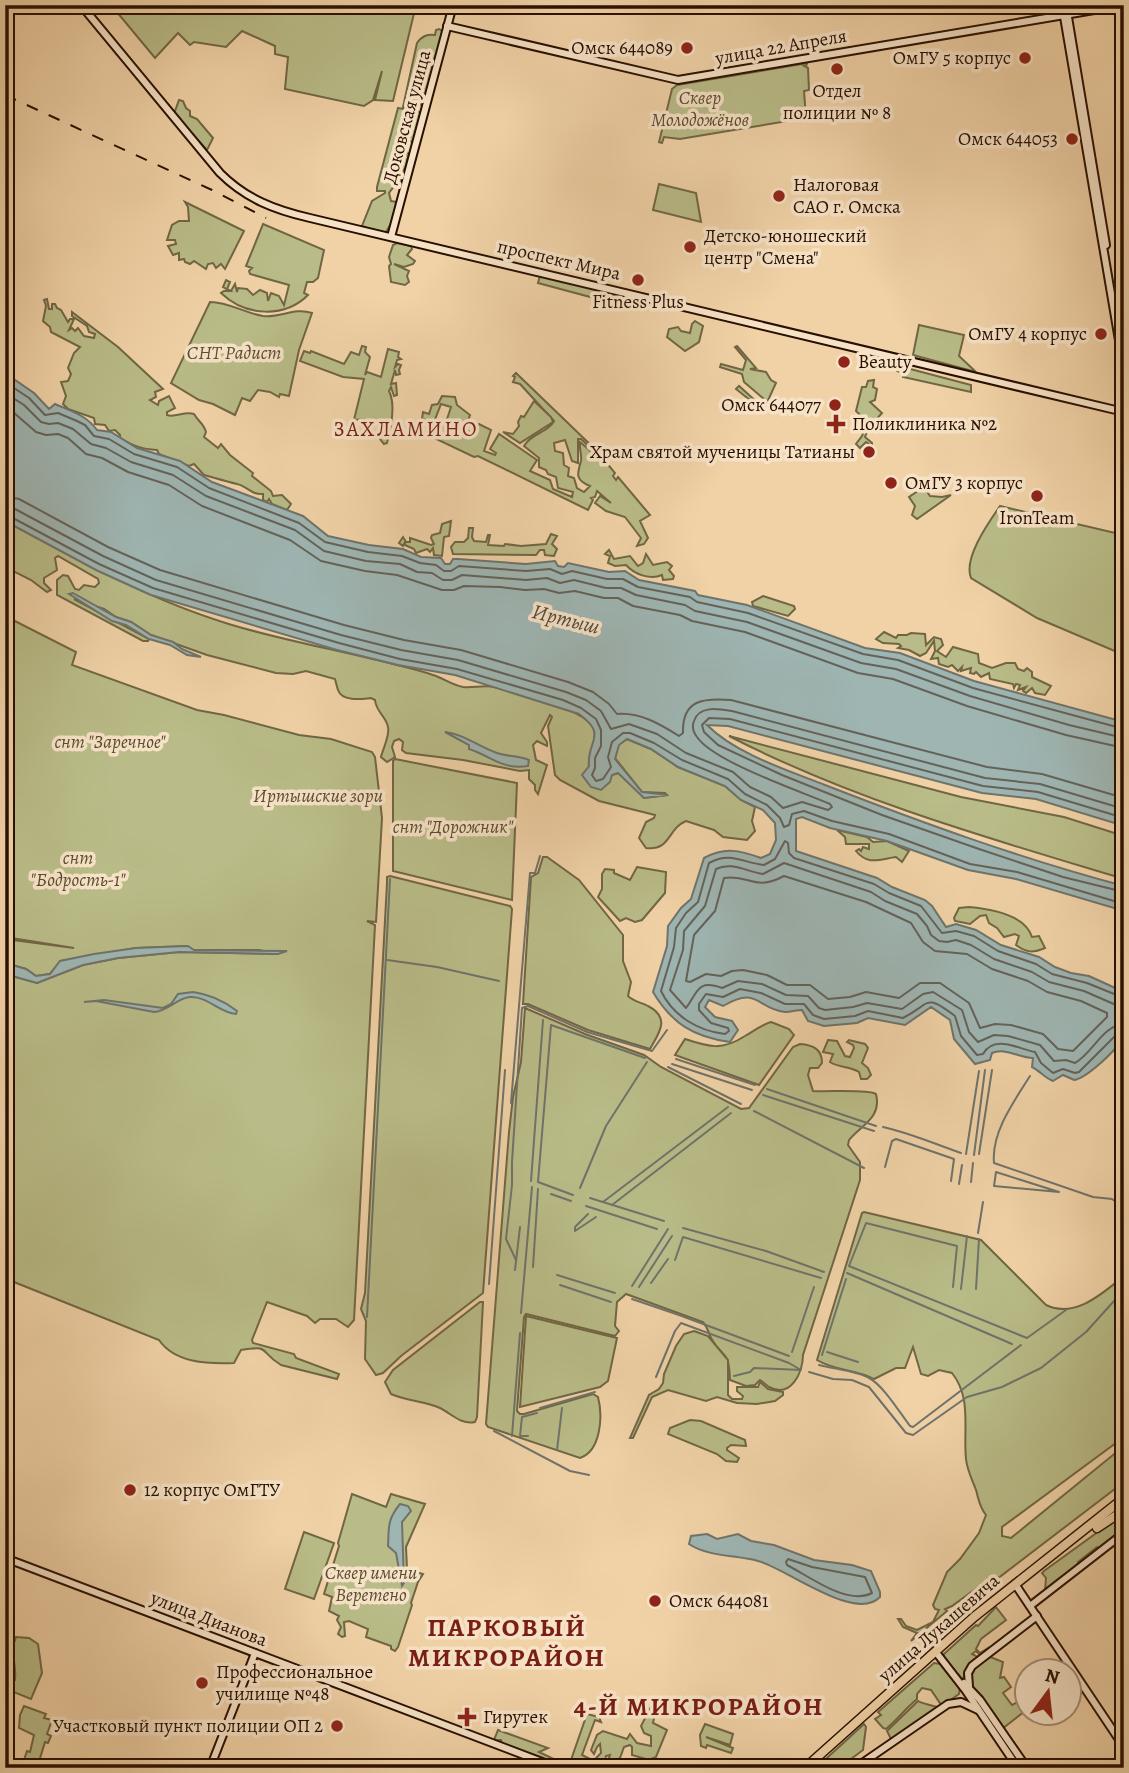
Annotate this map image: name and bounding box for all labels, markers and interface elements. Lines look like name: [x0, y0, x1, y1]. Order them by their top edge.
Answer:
street label: улица 22 Апреля: [712, 23, 849, 72]
place label: Омск 644089: [571, 35, 673, 61]
marker: Омск 644089: [679, 40, 695, 56]
place label: ОмГУ 5 корпус: [893, 45, 1011, 71]
street label: Доковская улица: [377, 47, 437, 187]
marker: ОмГУ 5 корпус: [1017, 50, 1033, 66]
marker: Отдел полиции № 8: [829, 61, 845, 77]
place label: Отдел полиции № 8: [783, 78, 891, 126]
park label: Сквер Молодожёнов: [651, 85, 749, 133]
place label: Омск 644053: [958, 126, 1058, 152]
marker: Омск 644053: [1064, 131, 1080, 147]
place label: Налоговая САО г. Омска: [793, 172, 901, 220]
marker: Налоговая САО г. Омска: [771, 188, 787, 204]
place label: Детско-юношеский центр "Смена": [704, 223, 867, 271]
street label: проспект Мира: [495, 233, 624, 287]
marker: Детско-юношеский центр "Смена": [682, 239, 698, 255]
marker: Fitness Plus: [630, 272, 646, 288]
place label: Fitness Plus: [592, 289, 684, 315]
place label: ОмГУ 4 корпус: [968, 321, 1087, 347]
marker: ОмГУ 4 корпус: [1093, 326, 1109, 342]
park label: СНТ Радист: [187, 340, 281, 366]
place label: Beauty: [858, 349, 912, 375]
marker: Beauty: [836, 354, 852, 370]
place label: Омск 644077: [721, 392, 821, 418]
marker: Омск 644077: [827, 397, 843, 413]
place label: Поликлиника №2: [852, 411, 997, 437]
marker: Поликлиника №2: [826, 414, 846, 434]
district label: ЗАХЛАМИНО: [333, 415, 479, 443]
place label: Храм святой мученицы Татианы: [590, 439, 855, 465]
marker: Храм святой мученицы Татианы: [861, 444, 877, 460]
place label: ОмГУ 3 корпус: [905, 470, 1023, 496]
marker: ОмГУ 3 корпус: [883, 475, 899, 491]
marker: IronTeam: [1029, 488, 1045, 504]
place label: IronTeam: [999, 505, 1075, 531]
water label: Иртыш: [529, 597, 603, 641]
park label: снт "Заречное": [54, 729, 166, 755]
park label: Иртышские зори: [253, 783, 383, 809]
park label: снт "Дорожник": [393, 814, 514, 840]
park label: снт "Бодрость-1": [30, 845, 126, 893]
place label: 12 корпус ОмГТУ: [144, 1477, 280, 1503]
marker: 12 корпус ОмГТУ: [122, 1482, 138, 1498]
park label: Сквер имени Веретено: [325, 1560, 417, 1608]
street label: улица Лукашевича: [872, 1568, 1005, 1689]
street label: улица Дианова: [146, 1585, 271, 1653]
place label: Омск 644081: [669, 1588, 769, 1614]
marker: Омск 644081: [647, 1593, 663, 1609]
district label: ПАРКОВЫЙ МИКРОРАЙОН: [408, 1610, 606, 1675]
north arrow: [1014, 1658, 1084, 1728]
place label: Профессиональное училище №48: [215, 1659, 373, 1707]
text: N: [1042, 1662, 1062, 1691]
marker: Профессиональное училище №48: [194, 1675, 210, 1691]
district label: 4-Й МИКРОРАЙОН: [574, 1689, 824, 1724]
place label: Гирутек: [483, 1704, 548, 1730]
marker: Гирутек: [457, 1707, 477, 1727]
place label: Участковый пункт полиции ОП 2: [53, 1713, 323, 1739]
marker: Участковый пункт полиции ОП 2: [329, 1718, 345, 1734]

